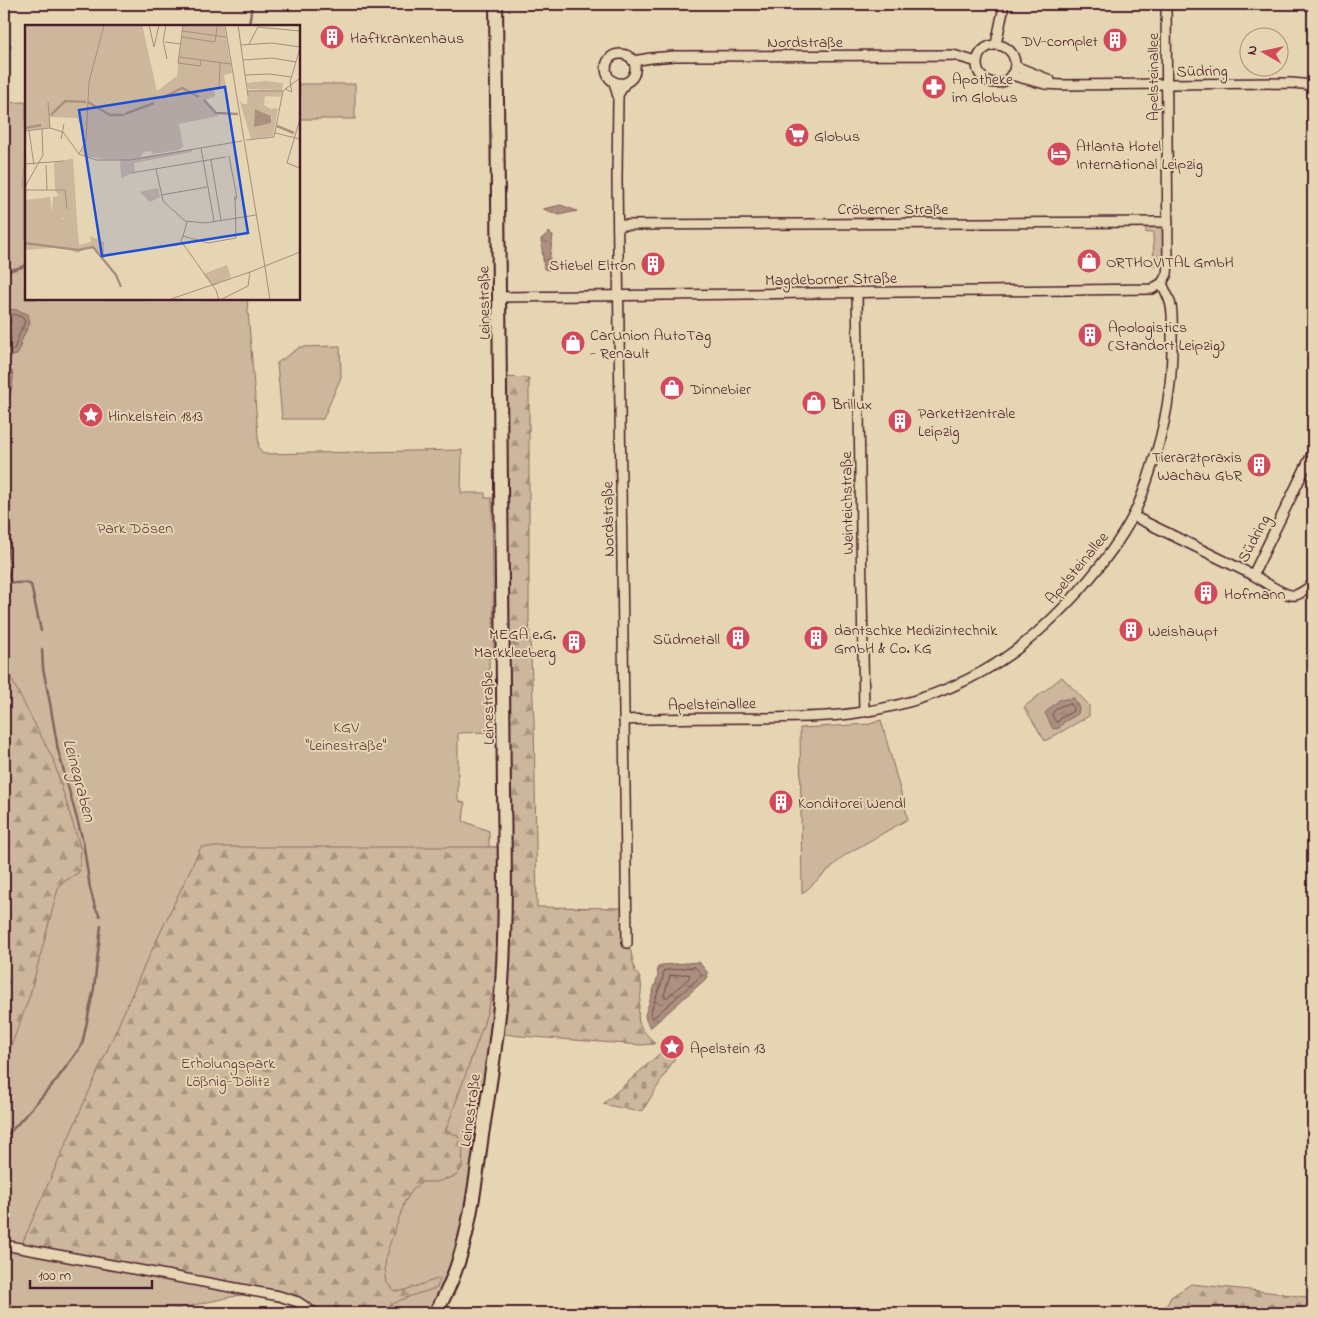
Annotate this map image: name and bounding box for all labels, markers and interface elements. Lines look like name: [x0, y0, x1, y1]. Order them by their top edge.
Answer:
building icon: Haftkrankenhaus: [319, 24, 345, 50]
inset map: [25, 25, 300, 300]
place label: Haftkrankenhaus: [350, 27, 464, 51]
building icon: DV-complet: [1102, 27, 1128, 53]
north arrow: [1240, 28, 1290, 78]
place label: DV-complet: [1020, 30, 1099, 54]
street label: Nordstraße: [767, 31, 844, 55]
street label: Apelsteinallee: [1142, 32, 1166, 121]
text: N: [1242, 44, 1264, 57]
street label: Südring: [1176, 60, 1228, 84]
place label: Apotheke im Globus: [952, 68, 1018, 110]
pharmacy icon: Apotheke im Globus: [921, 74, 947, 100]
supermarket icon: Globus: [784, 122, 810, 148]
place label: Globus: [814, 125, 860, 149]
place label: Atlanta Hotel International Leipzig: [1076, 135, 1203, 177]
hotel icon: Atlanta Hotel International Leipzig: [1046, 141, 1072, 167]
street label: Cröberner Straße: [838, 198, 949, 222]
shop icon: ORTHOVITAL GmbH: [1076, 248, 1102, 274]
building icon: Stiebel Eltron: [640, 251, 666, 277]
place label: ORTHOVITAL GmbH: [1106, 251, 1234, 275]
place label: Stiebel Eltron: [549, 254, 636, 278]
street label: Leinestraße: [472, 265, 498, 340]
street label: Magdeborner Straße: [765, 267, 898, 293]
place label: Apologistics (Standort Leipzig): [1108, 316, 1225, 358]
building icon: Apologistics (Standort Leipzig): [1077, 322, 1103, 348]
place label: CarUnion AutoTag - Renault: [590, 324, 711, 366]
shop icon: CarUnion AutoTag - Renault: [560, 330, 586, 356]
shop icon: Dinnebier: [659, 375, 685, 401]
place label: Dinnebier: [689, 378, 751, 402]
shop icon: Brillux: [801, 390, 827, 416]
place label: Brillux: [831, 393, 872, 417]
place icon: Hinkelstein 1813: [78, 402, 104, 428]
place label: Parkettzentrale Leipzig: [918, 402, 1016, 444]
place label: Hinkelstein 1813: [108, 405, 203, 429]
building icon: Parkettzentrale Leipzig: [887, 408, 913, 434]
place label: Tierarztpraxis Wachau GbR: [1152, 446, 1242, 488]
street label: Weinteichstraße: [835, 450, 861, 555]
building icon: Tierarztpraxis Wachau GbR: [1246, 452, 1272, 478]
street label: Nordstraße: [596, 480, 622, 557]
street label: Südring: [1232, 511, 1277, 567]
park label: Park Dösen: [97, 517, 173, 541]
street label: Apelsteinallee: [1040, 526, 1116, 610]
building icon: Hofmann: [1193, 580, 1219, 606]
place label: Hofmann: [1224, 583, 1286, 607]
building icon: Weishaupt: [1118, 617, 1144, 643]
place label: dantschke Medizintechnik GmbH & Co. KG: [834, 619, 998, 661]
place label: Weishaupt: [1148, 620, 1219, 644]
place label: MEGA e.G. Markkleeberg: [474, 623, 556, 665]
building icon: Südmetall: [725, 625, 751, 651]
building icon: dantschke Medizintechnik GmbH & Co. KG: [803, 625, 829, 651]
place label: Südmetall: [653, 628, 720, 652]
building icon: MEGA e.G. Markkleeberg: [561, 629, 587, 655]
street label: Leinestraße: [476, 670, 502, 745]
street label: Apelsteinallee: [668, 692, 757, 718]
park label: KGV "Leinestraße": [305, 716, 387, 758]
water label: Leinegraben: [55, 736, 102, 826]
building icon: Konditorei Wendl: [768, 789, 794, 815]
place label: Konditorei Wendl: [798, 792, 906, 816]
place icon: Apelstein 13: [659, 1034, 685, 1060]
place label: Apelstein 13: [690, 1037, 766, 1061]
park label: Erholungspark Lößnig-Dölitz: [181, 1052, 276, 1094]
street label: Leinestraße: [454, 1071, 488, 1148]
scale bar: [30, 1257, 152, 1289]
text: 100 m: [38, 1265, 71, 1287]

